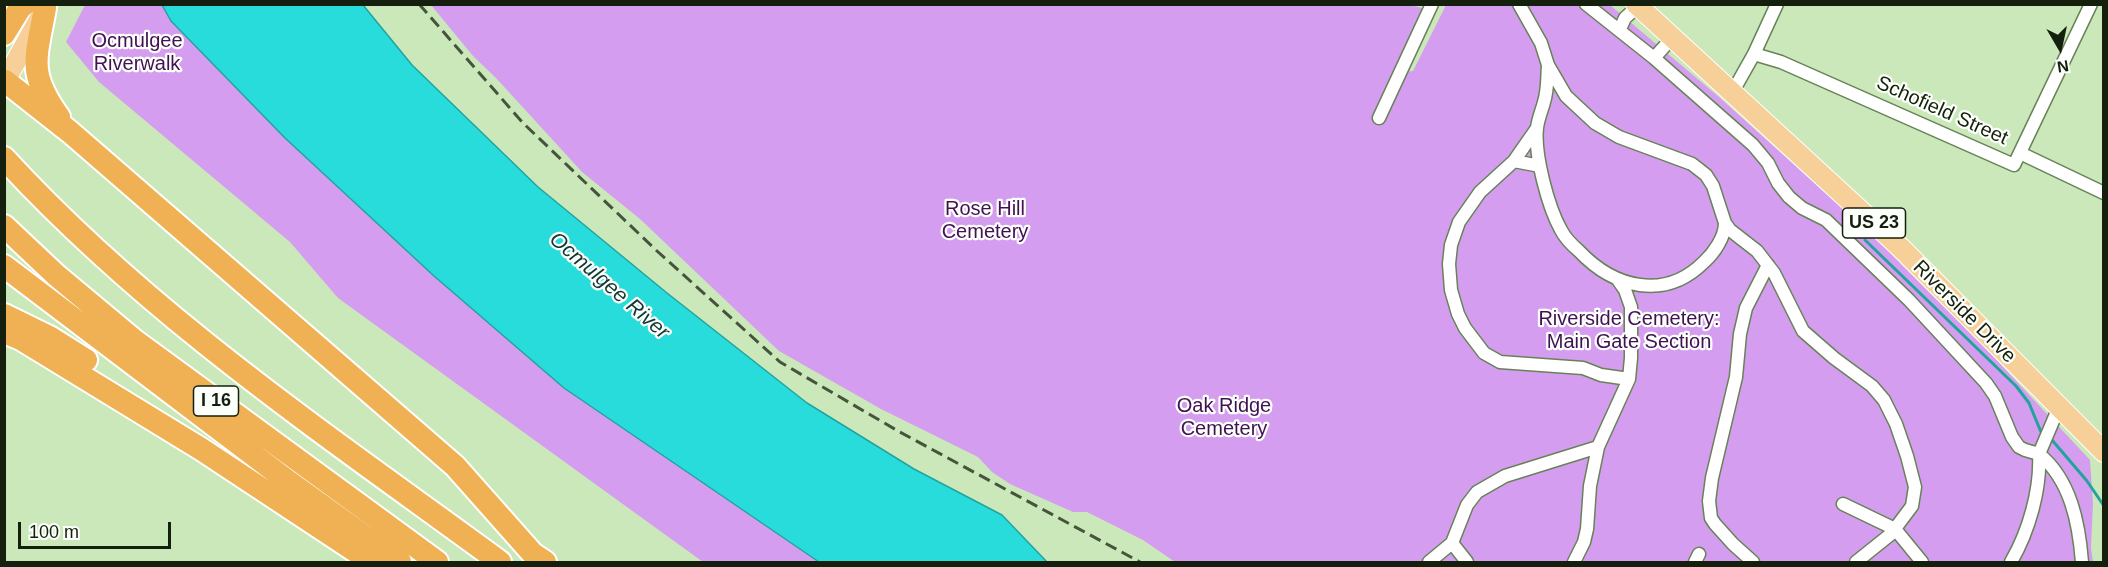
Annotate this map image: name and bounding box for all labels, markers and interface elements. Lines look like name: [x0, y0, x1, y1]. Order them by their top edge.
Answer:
north arrow: [2030, 18, 2090, 78]
park label: Ocmulgee Riverwalk: [91, 29, 183, 76]
text: N: [2056, 57, 2070, 76]
street label: Schofield Street: [1873, 71, 2011, 151]
park label: Rose Hill Cemetery: [942, 197, 1028, 244]
road number: US 23: [1842, 208, 1906, 238]
water label: Ocmulgee River: [544, 227, 674, 345]
street label: Riverside Drive: [1908, 256, 2020, 368]
park label: Riverside Cemetery: Main Gate Section: [1538, 307, 1720, 354]
road number: I 16: [194, 386, 238, 416]
park label: Oak Ridge Cemetery: [1177, 394, 1271, 441]
scale bar: [21, 510, 174, 548]
text: 100 m: [29, 522, 79, 542]

